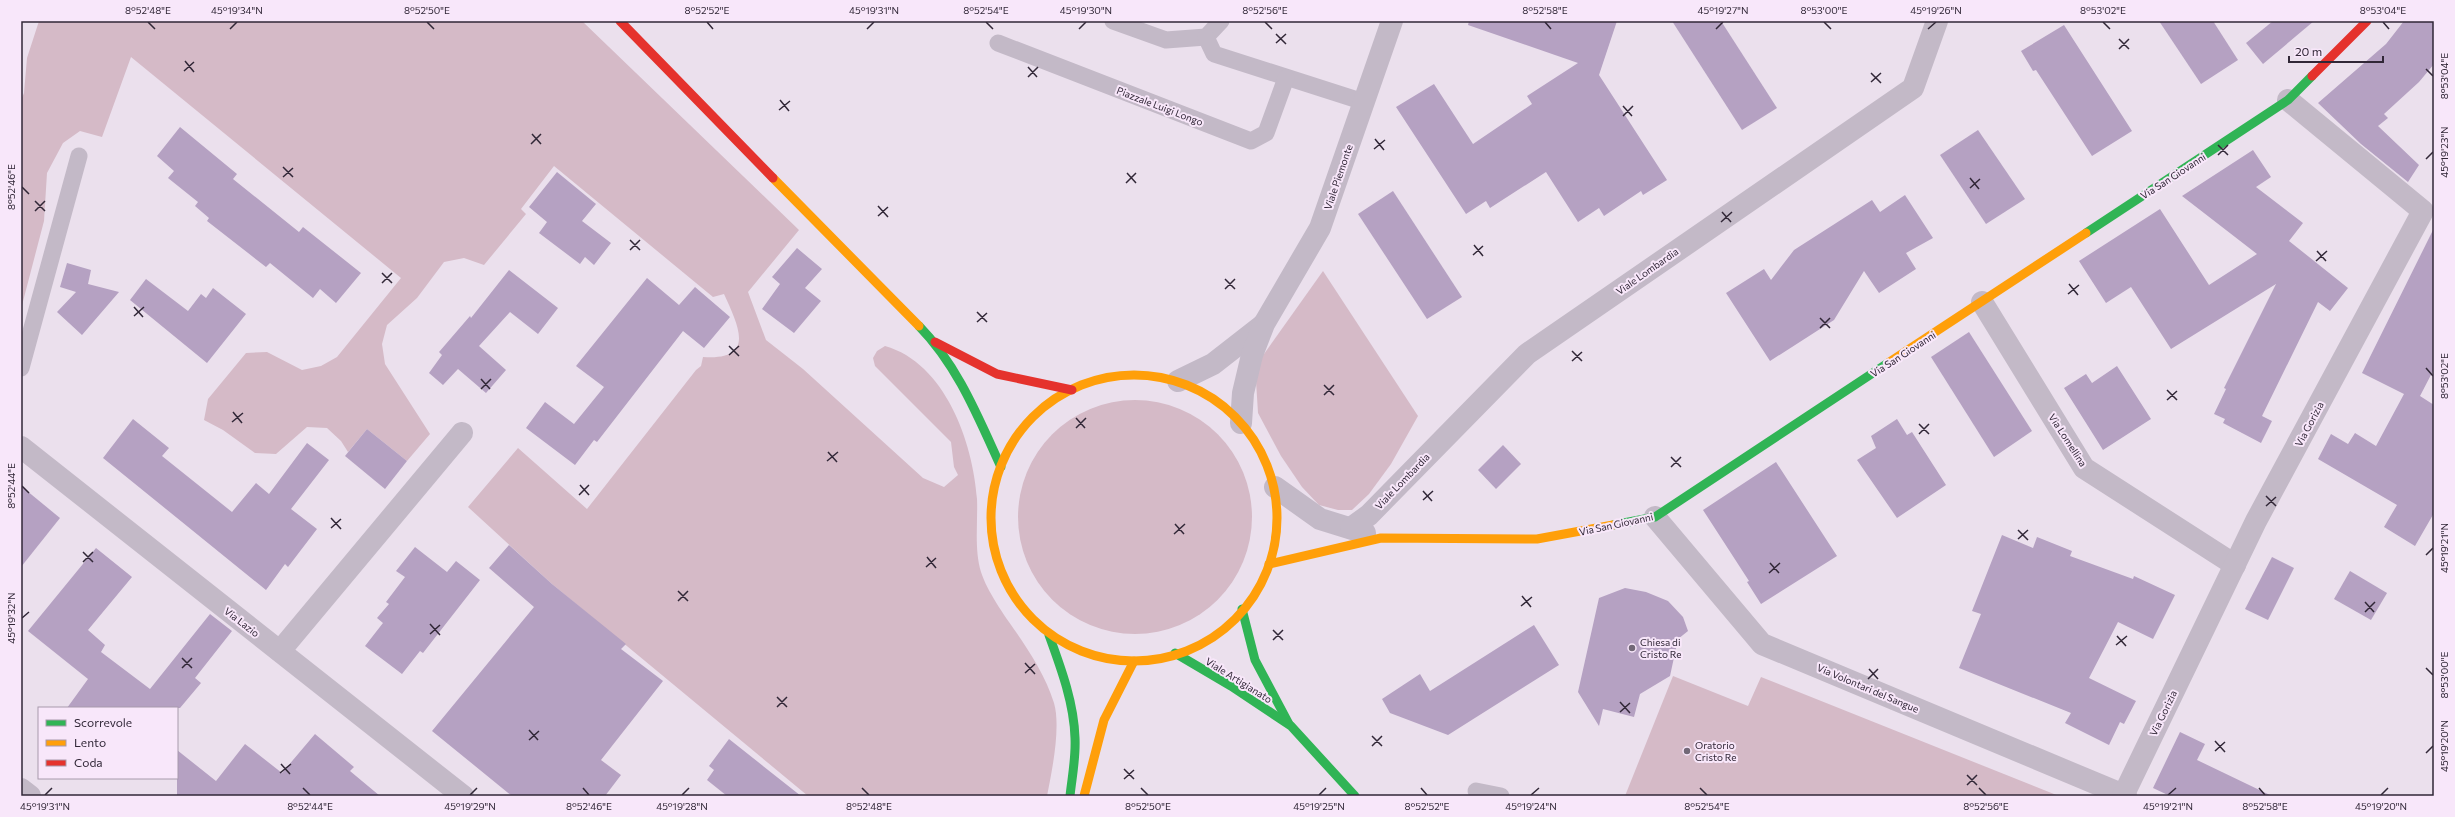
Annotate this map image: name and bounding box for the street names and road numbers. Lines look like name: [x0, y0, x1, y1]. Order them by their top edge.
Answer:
street label: Piazzale Luigi Longo: [1115, 84, 1205, 128]
street label: Viale Piemonte: [1321, 143, 1355, 211]
street label: Via San Giovanni: [2138, 150, 2208, 202]
street label: Viale Lombardia: [1614, 245, 1680, 297]
street label: Via San Giovanni: [1868, 328, 1938, 380]
street label: Via Gorizia: [2292, 399, 2326, 449]
street label: Via Lomellina: [2046, 411, 2090, 469]
street label: Viale Lombardia: [1372, 450, 1432, 512]
street label: Via San Giovanni: [1578, 510, 1654, 538]
street label: Via Lazio: [222, 605, 262, 639]
street label: Viale Artigianato: [1204, 655, 1274, 705]
street label: Via Volontari del Sangue: [1815, 661, 1921, 715]
street label: Via Gorizia: [2147, 688, 2179, 738]

